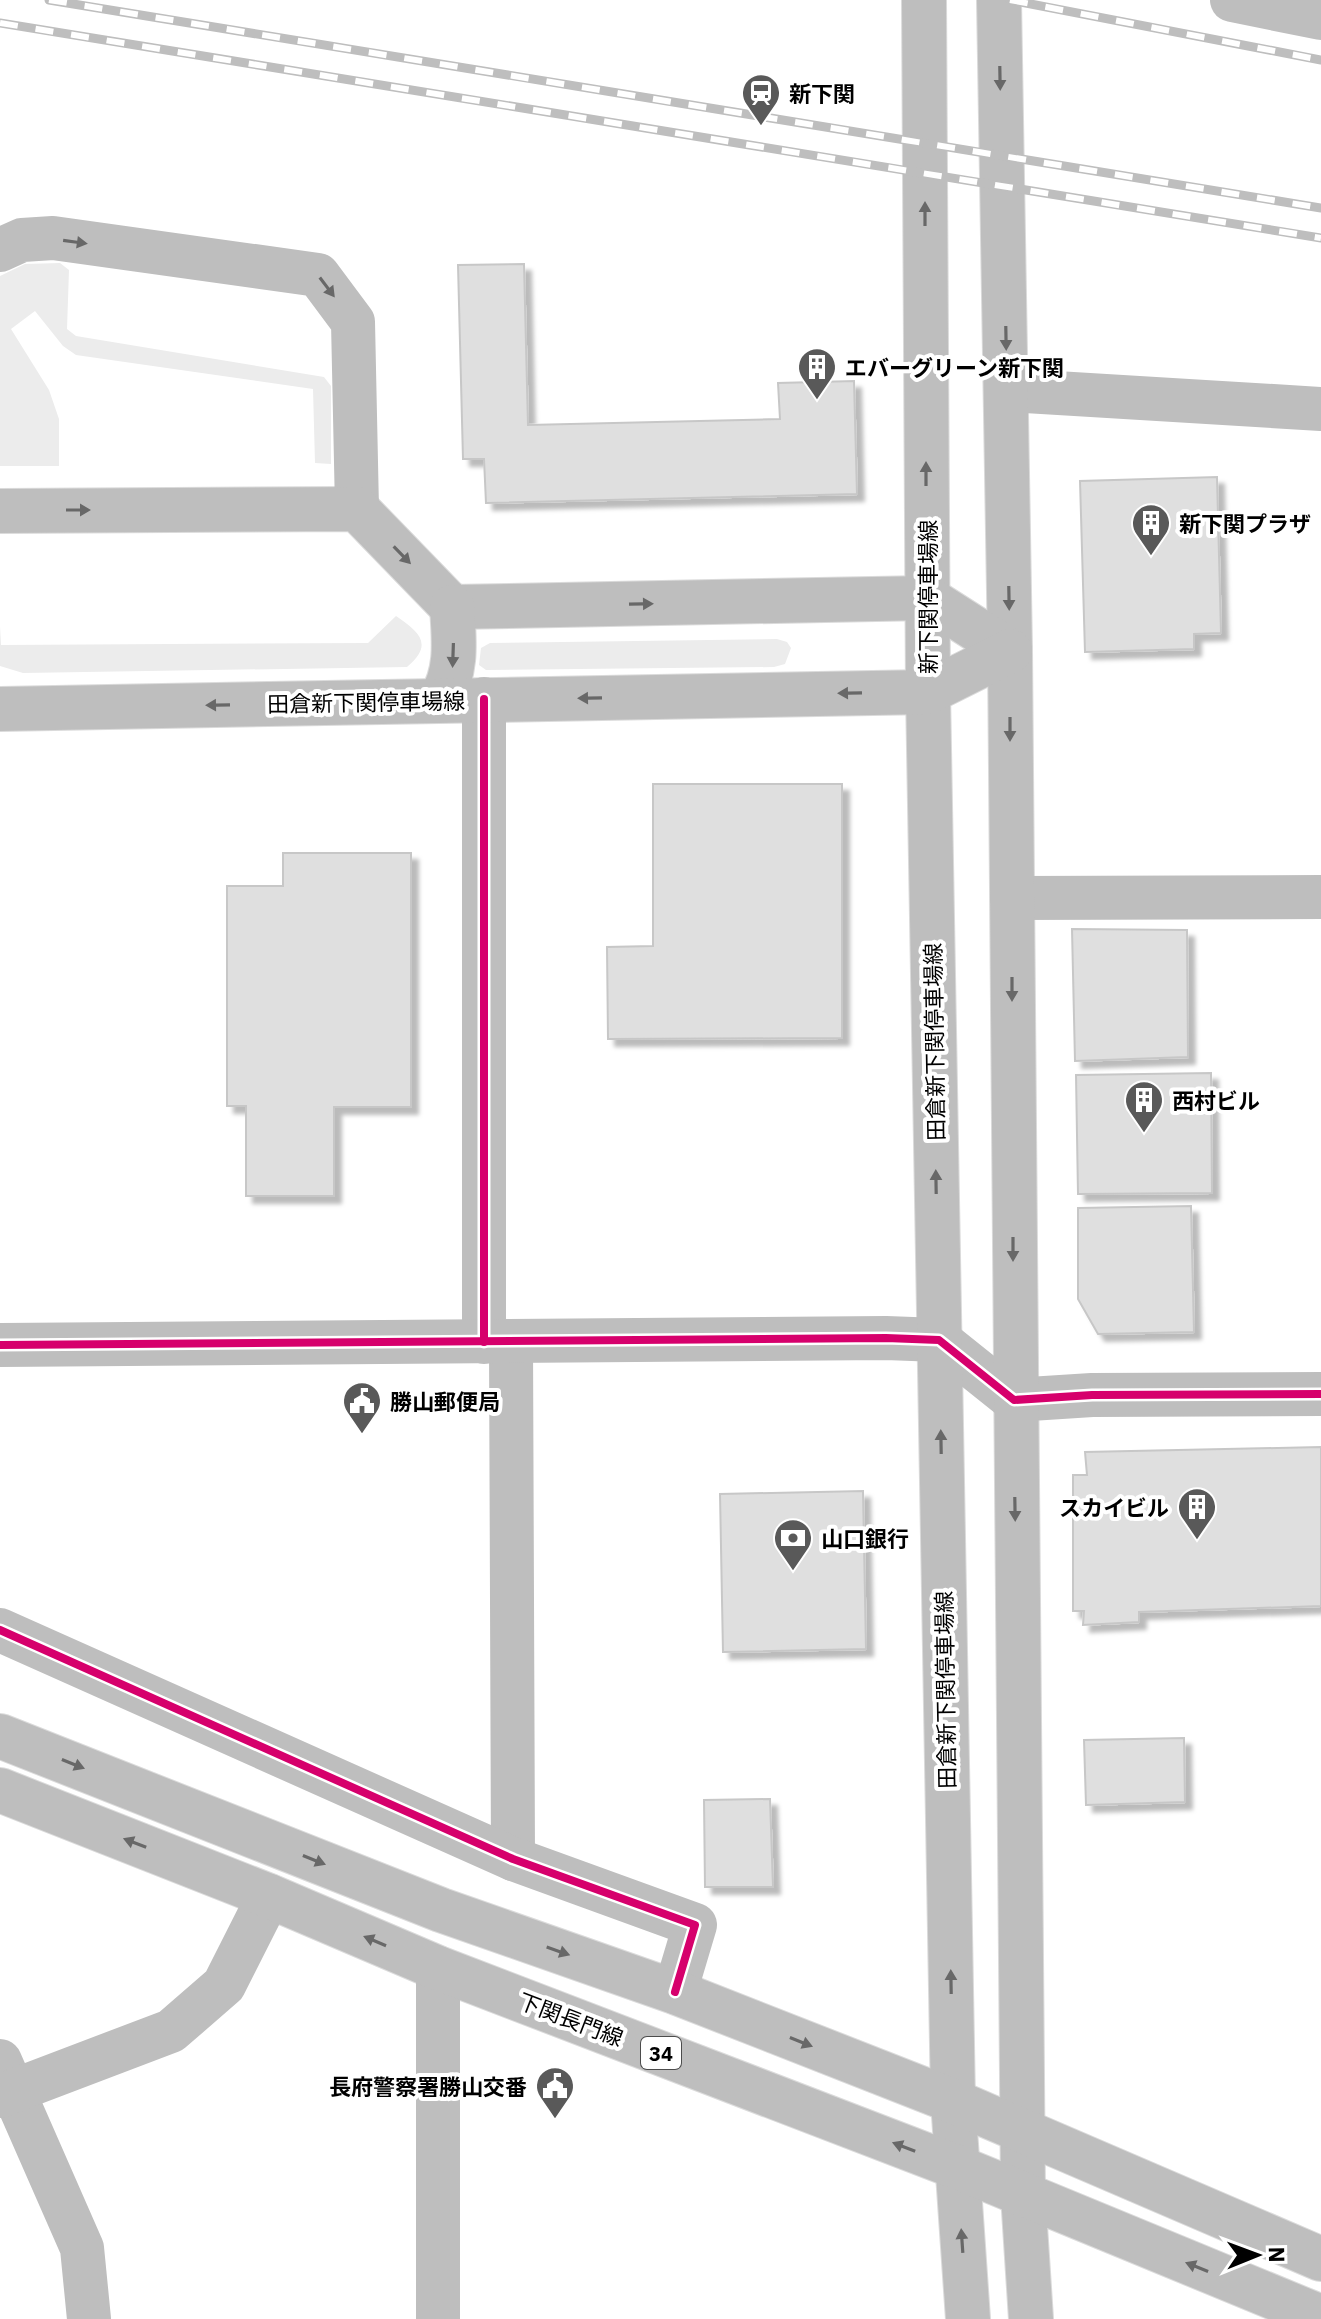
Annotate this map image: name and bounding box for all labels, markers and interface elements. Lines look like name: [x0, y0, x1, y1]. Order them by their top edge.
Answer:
one-way arrow: [994, 66, 1007, 91]
station icon: 新下関: [740, 72, 782, 127]
place label: 新下関: [789, 79, 855, 108]
one-way arrow: [919, 201, 931, 226]
one-way arrow: [63, 236, 88, 249]
one-way arrow: [319, 277, 334, 298]
one-way arrow: [999, 326, 1012, 351]
building icon: エバーグリーン新下関: [796, 346, 838, 401]
place label: エバーグリーン新下関: [845, 353, 1064, 382]
one-way arrow: [920, 461, 932, 486]
building icon: 新下関プラザ: [1130, 502, 1172, 557]
one-way arrow: [66, 504, 91, 516]
place label: 新下関プラザ: [1179, 509, 1311, 538]
street label: 新下関停車場線: [913, 520, 942, 674]
one-way arrow: [393, 545, 411, 564]
one-way arrow: [1003, 586, 1015, 611]
one-way arrow: [629, 598, 654, 610]
one-way arrow: [447, 643, 460, 668]
street label: 田倉新下関停車場線: [267, 686, 465, 718]
one-way arrow: [837, 687, 862, 699]
one-way arrow: [577, 691, 602, 704]
one-way arrow: [205, 699, 230, 711]
one-way arrow: [1004, 717, 1016, 742]
street label: 田倉新下関停車場線: [918, 943, 950, 1141]
one-way arrow: [1006, 977, 1018, 1002]
building icon: 西村ビル: [1123, 1079, 1165, 1134]
place label: 西村ビル: [1172, 1086, 1260, 1115]
one-way arrow: [930, 1169, 942, 1194]
one-way arrow: [1007, 1237, 1019, 1262]
public building icon: 勝山郵便局: [341, 1380, 383, 1435]
place label: 勝山郵便局: [390, 1387, 500, 1416]
one-way arrow: [934, 1429, 947, 1454]
building icon: スカイビル: [1176, 1486, 1218, 1541]
place label: スカイビル: [1059, 1493, 1169, 1522]
one-way arrow: [1009, 1497, 1022, 1522]
bank icon: 山口銀行: [772, 1517, 814, 1572]
place label: 山口銀行: [821, 1524, 909, 1553]
street label: 田倉新下関停車場線: [929, 1591, 961, 1789]
one-way arrow: [61, 1758, 85, 1771]
one-way arrow: [123, 1836, 147, 1849]
one-way arrow: [302, 1854, 326, 1867]
one-way arrow: [363, 1934, 387, 1947]
one-way arrow: [546, 1945, 570, 1958]
one-way arrow: [944, 1969, 957, 1994]
street label: 下関長門線: [514, 1986, 628, 2052]
one-way arrow: [789, 2035, 813, 2048]
road number: 34: [641, 2037, 681, 2069]
public building icon: 長府警察署勝山交番: [534, 2065, 576, 2120]
place label: 長府警察署勝山交番: [329, 2072, 527, 2101]
one-way arrow: [892, 2140, 916, 2153]
north arrow: [1217, 2215, 1297, 2295]
one-way arrow: [955, 2228, 968, 2253]
text: N: [1263, 2246, 1292, 2263]
one-way arrow: [1185, 2260, 1209, 2273]

